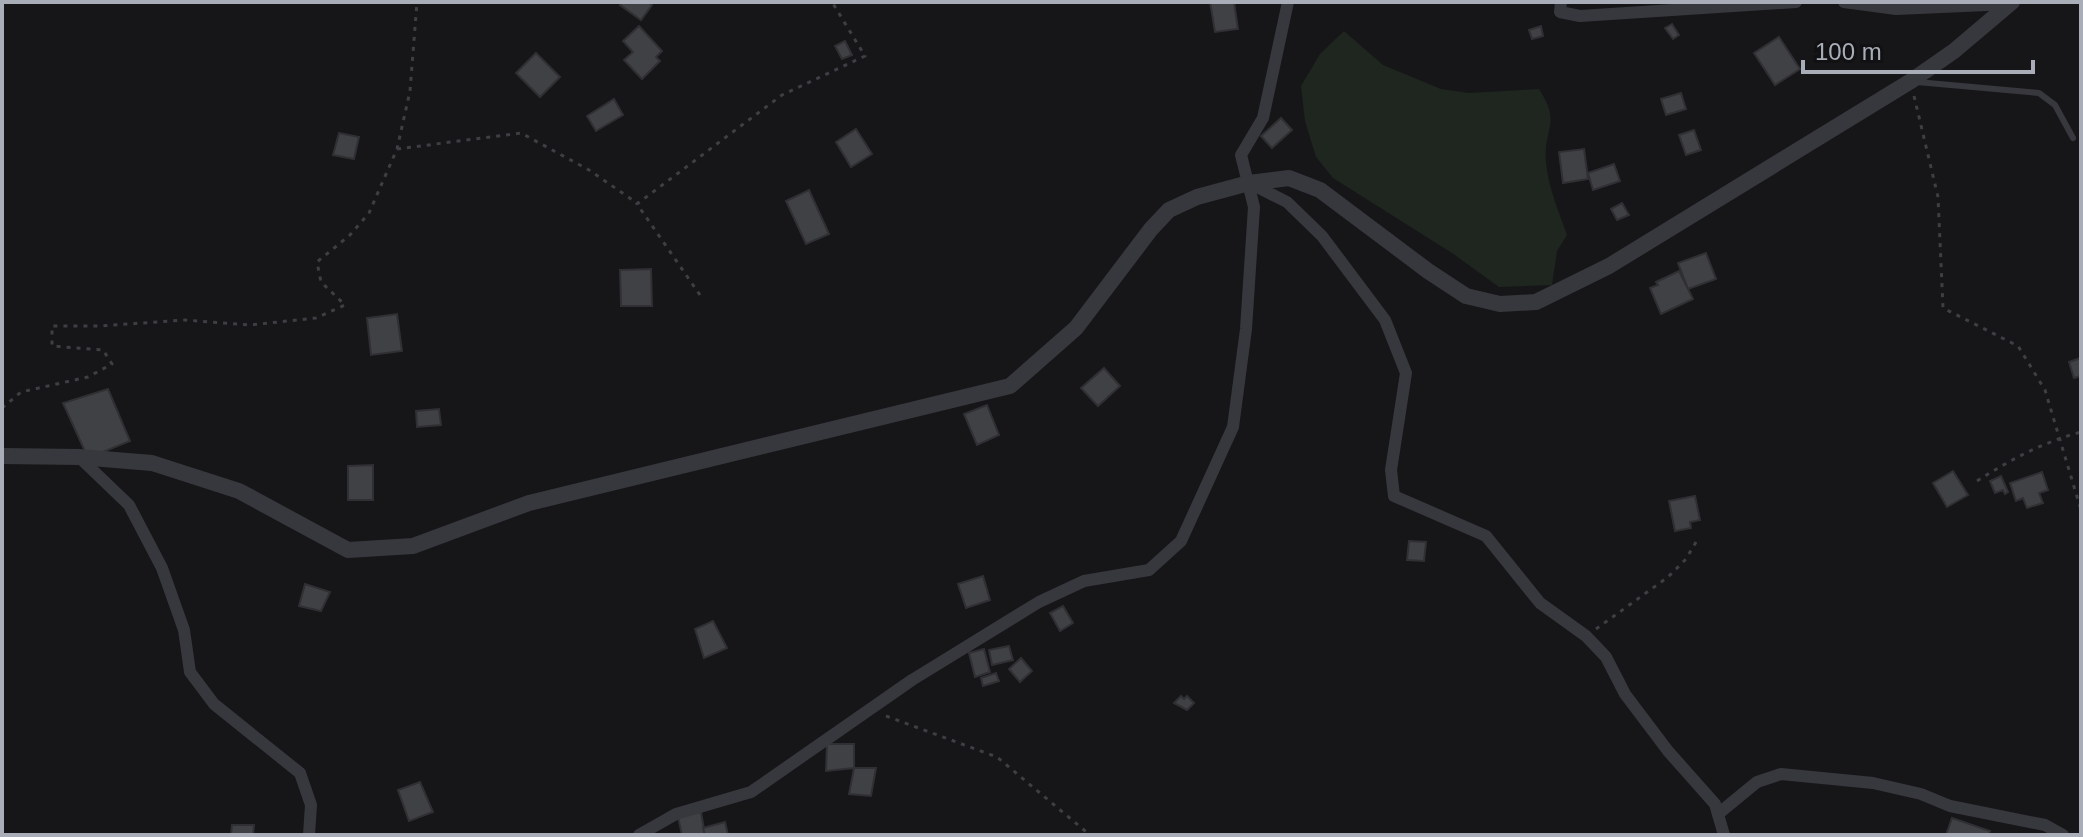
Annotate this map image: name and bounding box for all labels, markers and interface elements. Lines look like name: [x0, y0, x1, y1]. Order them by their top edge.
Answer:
scale bar: [1803, 24, 2033, 74]
text: 100 m: [1815, 38, 1882, 65]

